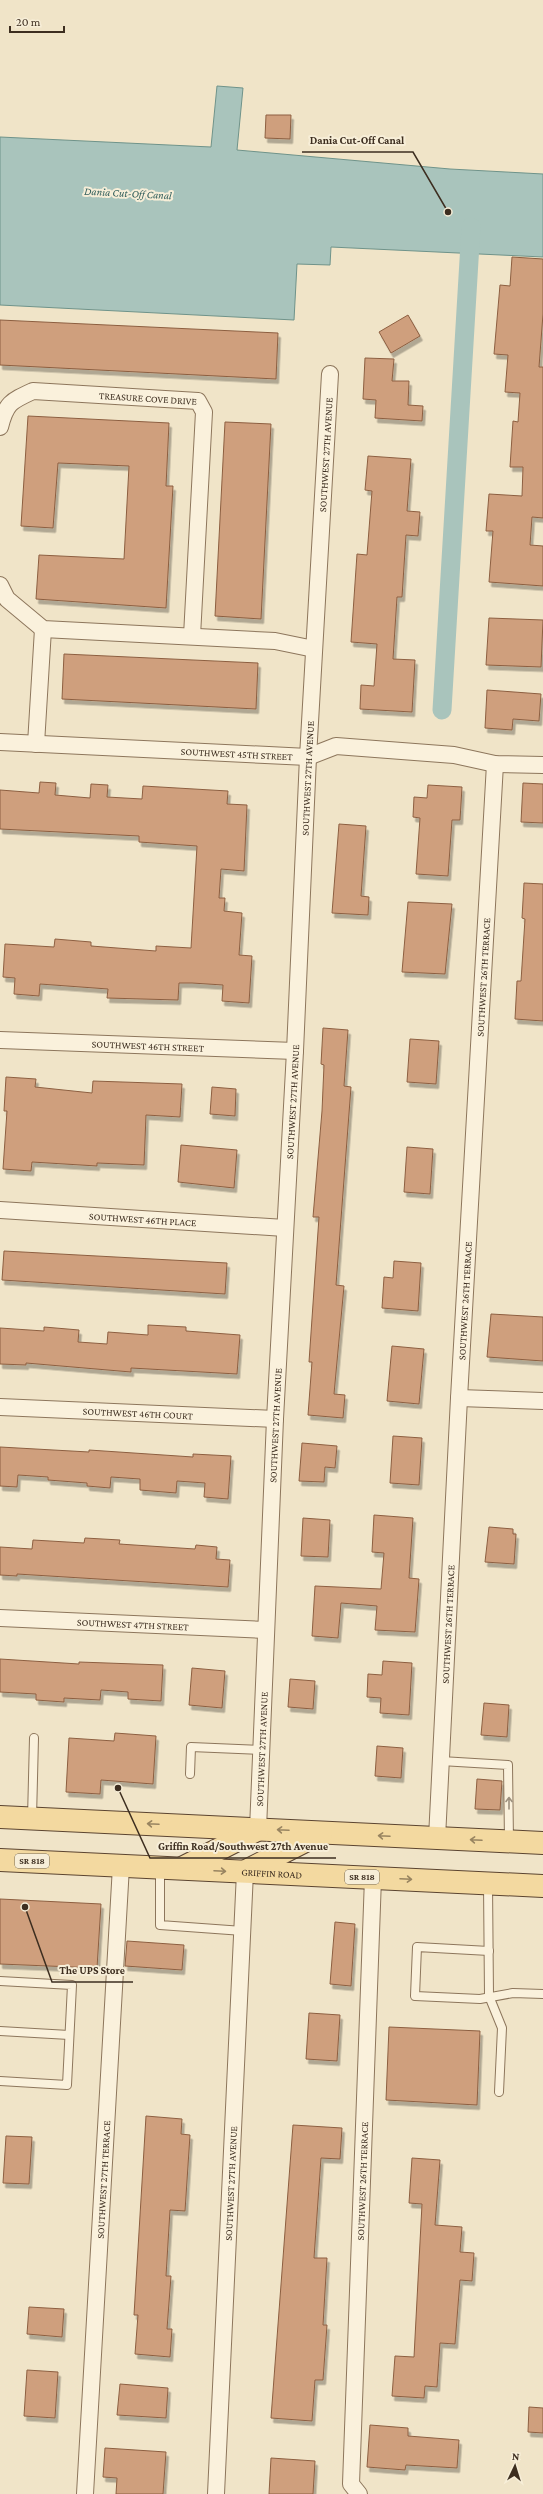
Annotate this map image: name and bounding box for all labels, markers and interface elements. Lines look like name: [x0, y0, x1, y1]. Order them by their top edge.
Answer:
scale bar: [10, 8, 64, 34]
text: 20 m: [16, 15, 41, 29]
callout: Dania Cut-Off Canal: [302, 129, 413, 152]
text: Dania Cut-Off Canal: [310, 134, 405, 146]
water label: Dania Cut-Off Canal: [84, 185, 172, 202]
street label: TREASURE COVE DRIVE: [99, 390, 198, 406]
street label: SOUTHWEST 27TH AVENUE: [317, 397, 334, 512]
street label: SOUTHWEST 27TH AVENUE: [299, 720, 316, 836]
street label: SOUTHWEST 45TH STREET: [180, 745, 293, 762]
street label: SOUTHWEST 26TH TERRACE: [474, 917, 492, 1037]
street label: SOUTHWEST 46TH STREET: [91, 1038, 205, 1053]
street label: SOUTHWEST 27TH AVENUE: [284, 1044, 301, 1159]
street label: SOUTHWEST 46TH PLACE: [89, 1210, 197, 1228]
street label: SOUTHWEST 26TH TERRACE: [456, 1241, 473, 1360]
street label: SOUTHWEST 27TH AVENUE: [267, 1367, 283, 1483]
street label: SOUTHWEST 46TH COURT: [83, 1405, 194, 1421]
street label: SOUTHWEST 26TH TERRACE: [439, 1564, 456, 1684]
street label: SOUTHWEST 47TH STREET: [77, 1616, 190, 1632]
street label: SOUTHWEST 27TH AVENUE: [253, 1691, 269, 1807]
one-way arrow: [505, 1797, 513, 1810]
one-way arrow: [147, 1821, 160, 1828]
one-way arrow: [277, 1827, 290, 1834]
one-way arrow: [378, 1832, 391, 1839]
callout: Griffin Road/Southwest 27th Avenue: [150, 1835, 336, 1858]
one-way arrow: [470, 1836, 483, 1844]
text: Griffin Road/Southwest 27th Avenue: [158, 1840, 328, 1852]
road number: SR 818: [15, 1854, 49, 1868]
street label: GRIFFIN ROAD: [241, 1866, 303, 1880]
one-way arrow: [213, 1867, 226, 1874]
road number: SR 818: [345, 1870, 379, 1884]
one-way arrow: [399, 1876, 412, 1883]
callout: The UPS Store: [52, 1959, 133, 1982]
text: The UPS Store: [59, 1964, 125, 1976]
street label: SOUTHWEST 27TH TERRACE: [94, 2120, 112, 2239]
street label: SOUTHWEST 26TH TERRACE: [354, 2121, 370, 2241]
street label: SOUTHWEST 27TH AVENUE: [222, 2125, 239, 2241]
north arrow: [495, 2446, 535, 2486]
text: N: [512, 2450, 520, 2462]

